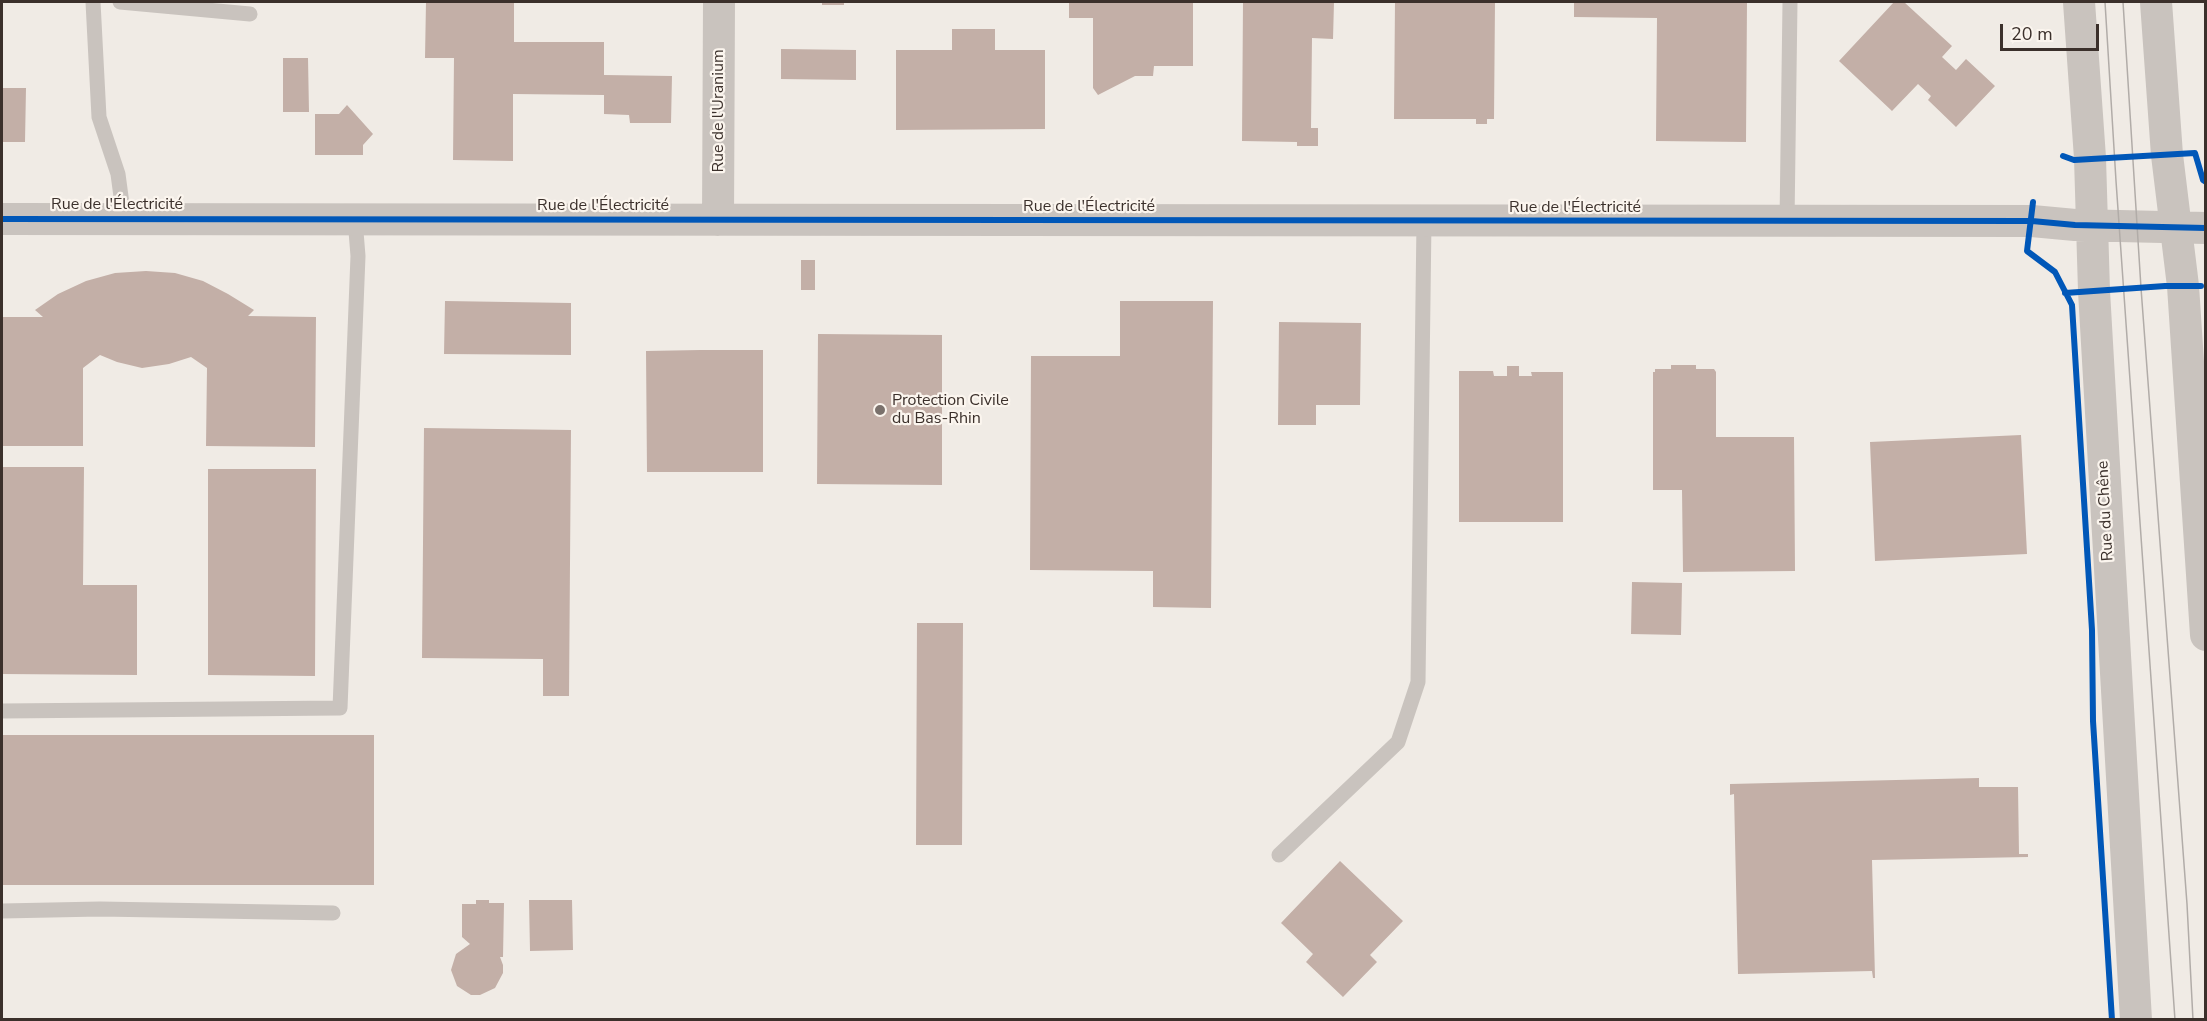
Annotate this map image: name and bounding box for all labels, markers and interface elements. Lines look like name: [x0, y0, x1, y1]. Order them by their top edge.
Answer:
scale bar: [2003, 12, 2102, 50]
text: 20 m: [2011, 22, 2053, 46]
street label: Rue de l'Uranium: [709, 49, 729, 173]
street label: Rue de l'Électricité: [51, 195, 183, 215]
street label: Rue de l'Électricité: [537, 196, 669, 216]
street label: Rue de l'Électricité: [1023, 197, 1155, 217]
street label: Rue de l'Électricité: [1509, 198, 1641, 218]
place label: Protection Civile du Bas-Rhin: [892, 391, 1009, 429]
marker: Protection Civile du Bas-Rhin: [873, 403, 887, 417]
street label: Rue du Chêne: [2094, 460, 2118, 562]

